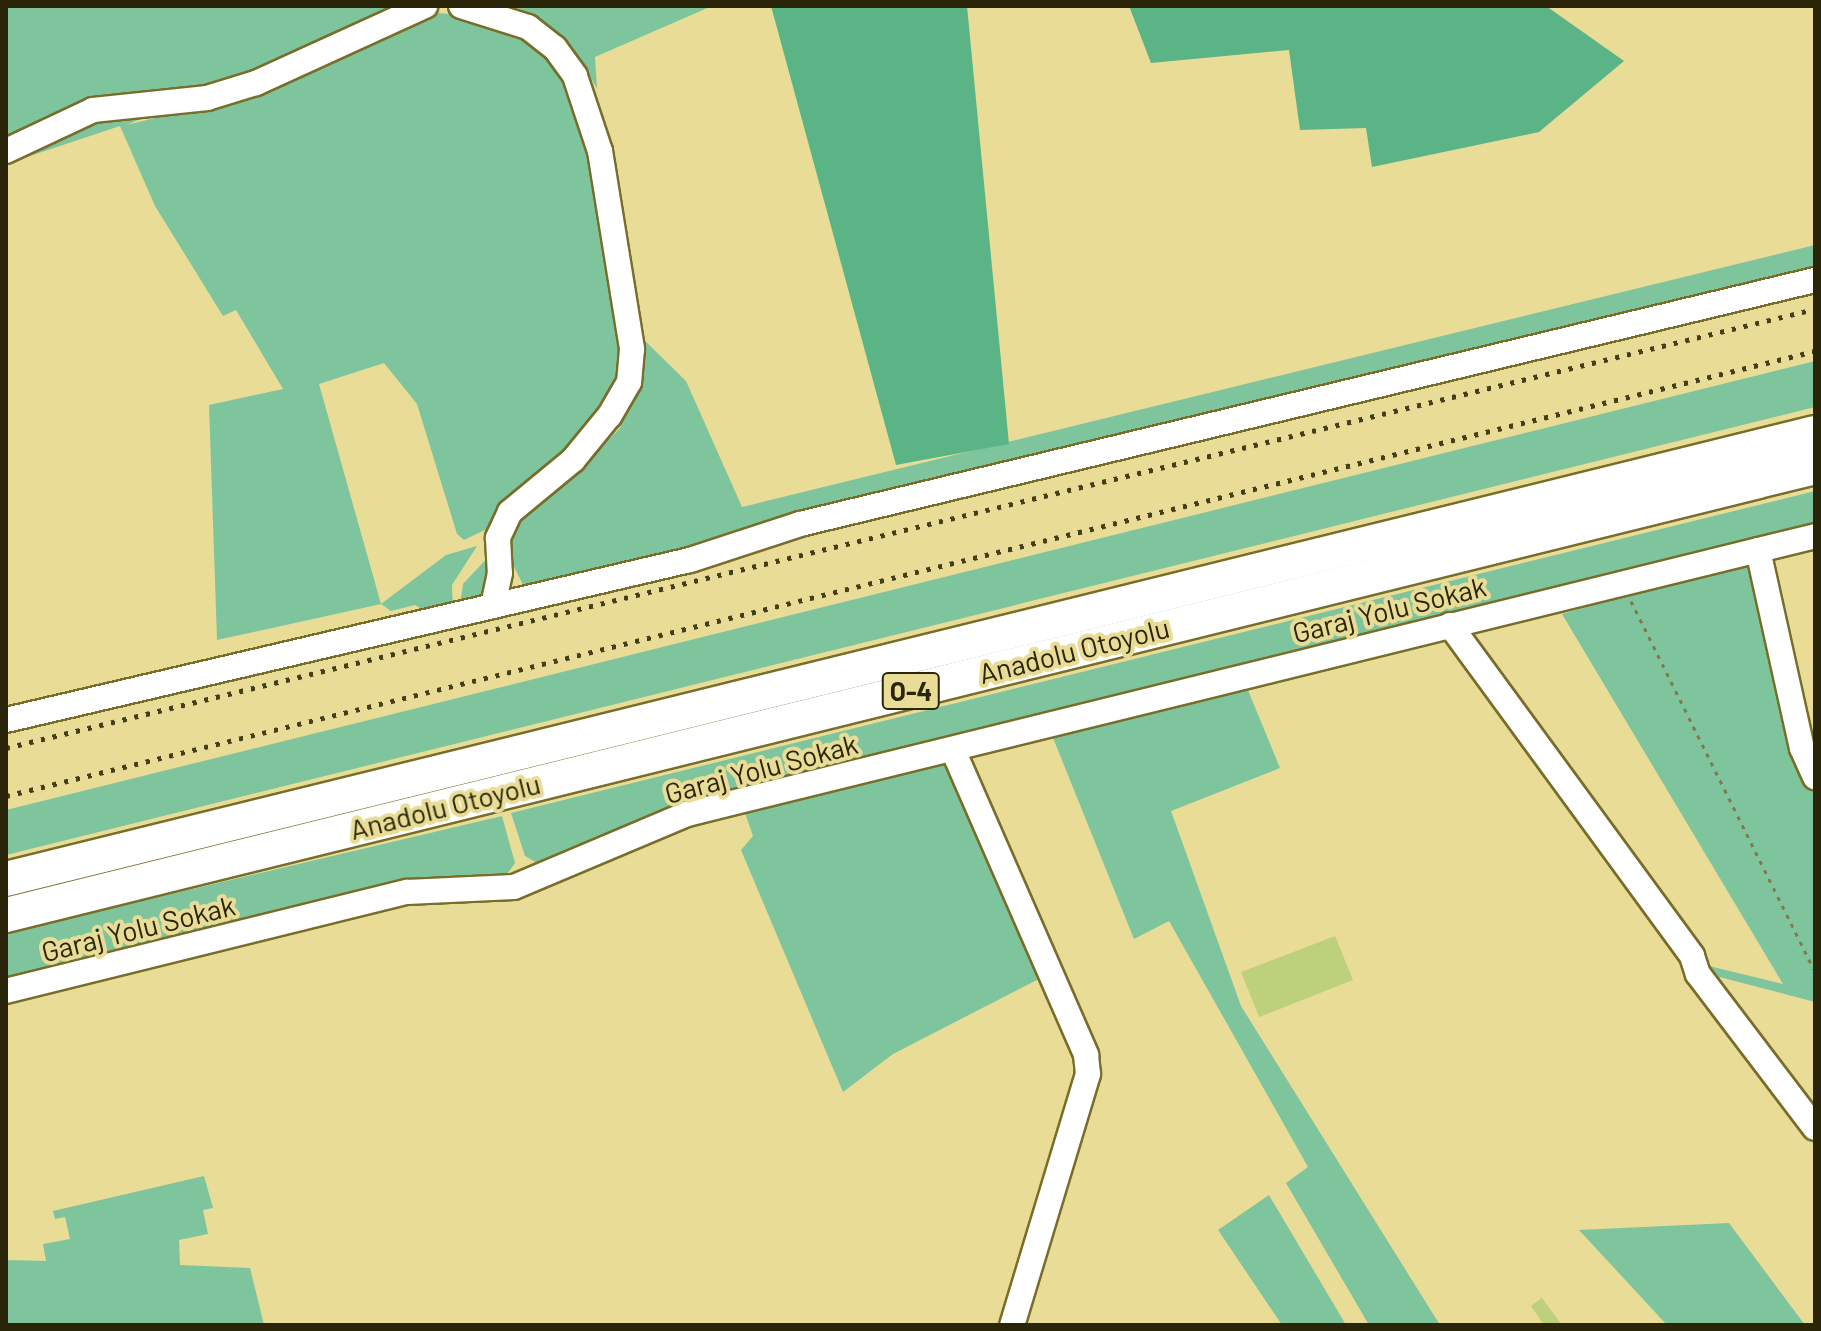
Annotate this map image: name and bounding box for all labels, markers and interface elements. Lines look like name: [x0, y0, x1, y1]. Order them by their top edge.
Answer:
street label: Garaj Yolu Sokak: [1289, 569, 1489, 649]
street label: Anadolu Otoyolu: [975, 610, 1173, 690]
road number: O-4: [881, 669, 941, 713]
street label: Garaj Yolu Sokak: [661, 726, 861, 810]
street label: Anadolu Otoyolu: [346, 766, 544, 846]
street label: Garaj Yolu Sokak: [38, 888, 238, 968]

